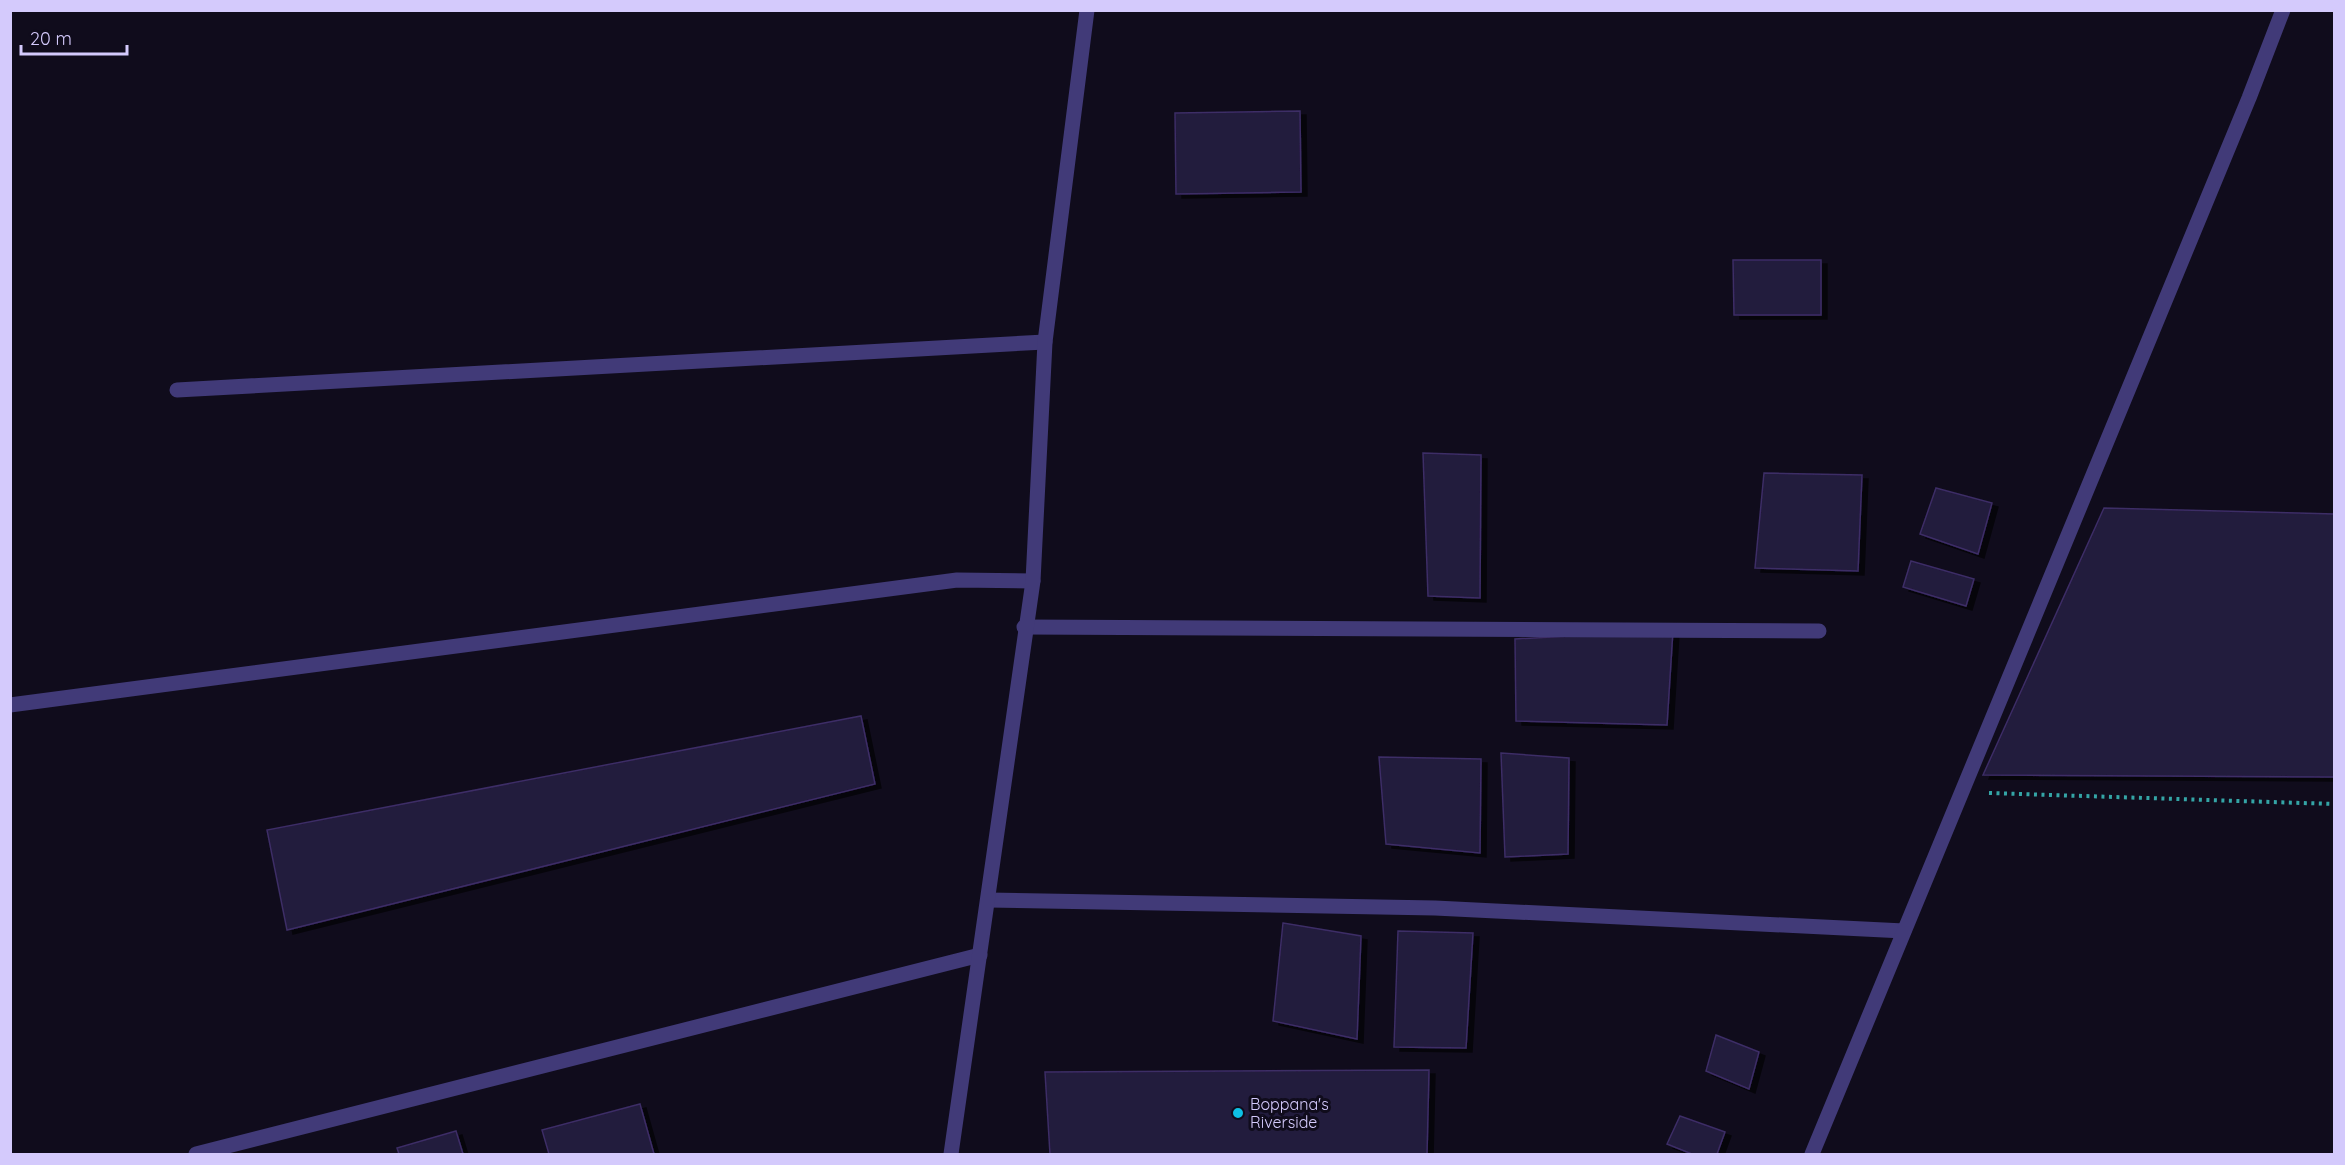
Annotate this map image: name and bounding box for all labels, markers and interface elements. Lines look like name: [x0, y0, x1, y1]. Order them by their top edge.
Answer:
scale bar: [21, 18, 128, 56]
text: 20 m: [30, 27, 72, 50]
place label: Boppana's Riverside: [1250, 1094, 1329, 1132]
marker: Boppana's Riverside: [1231, 1106, 1245, 1120]

